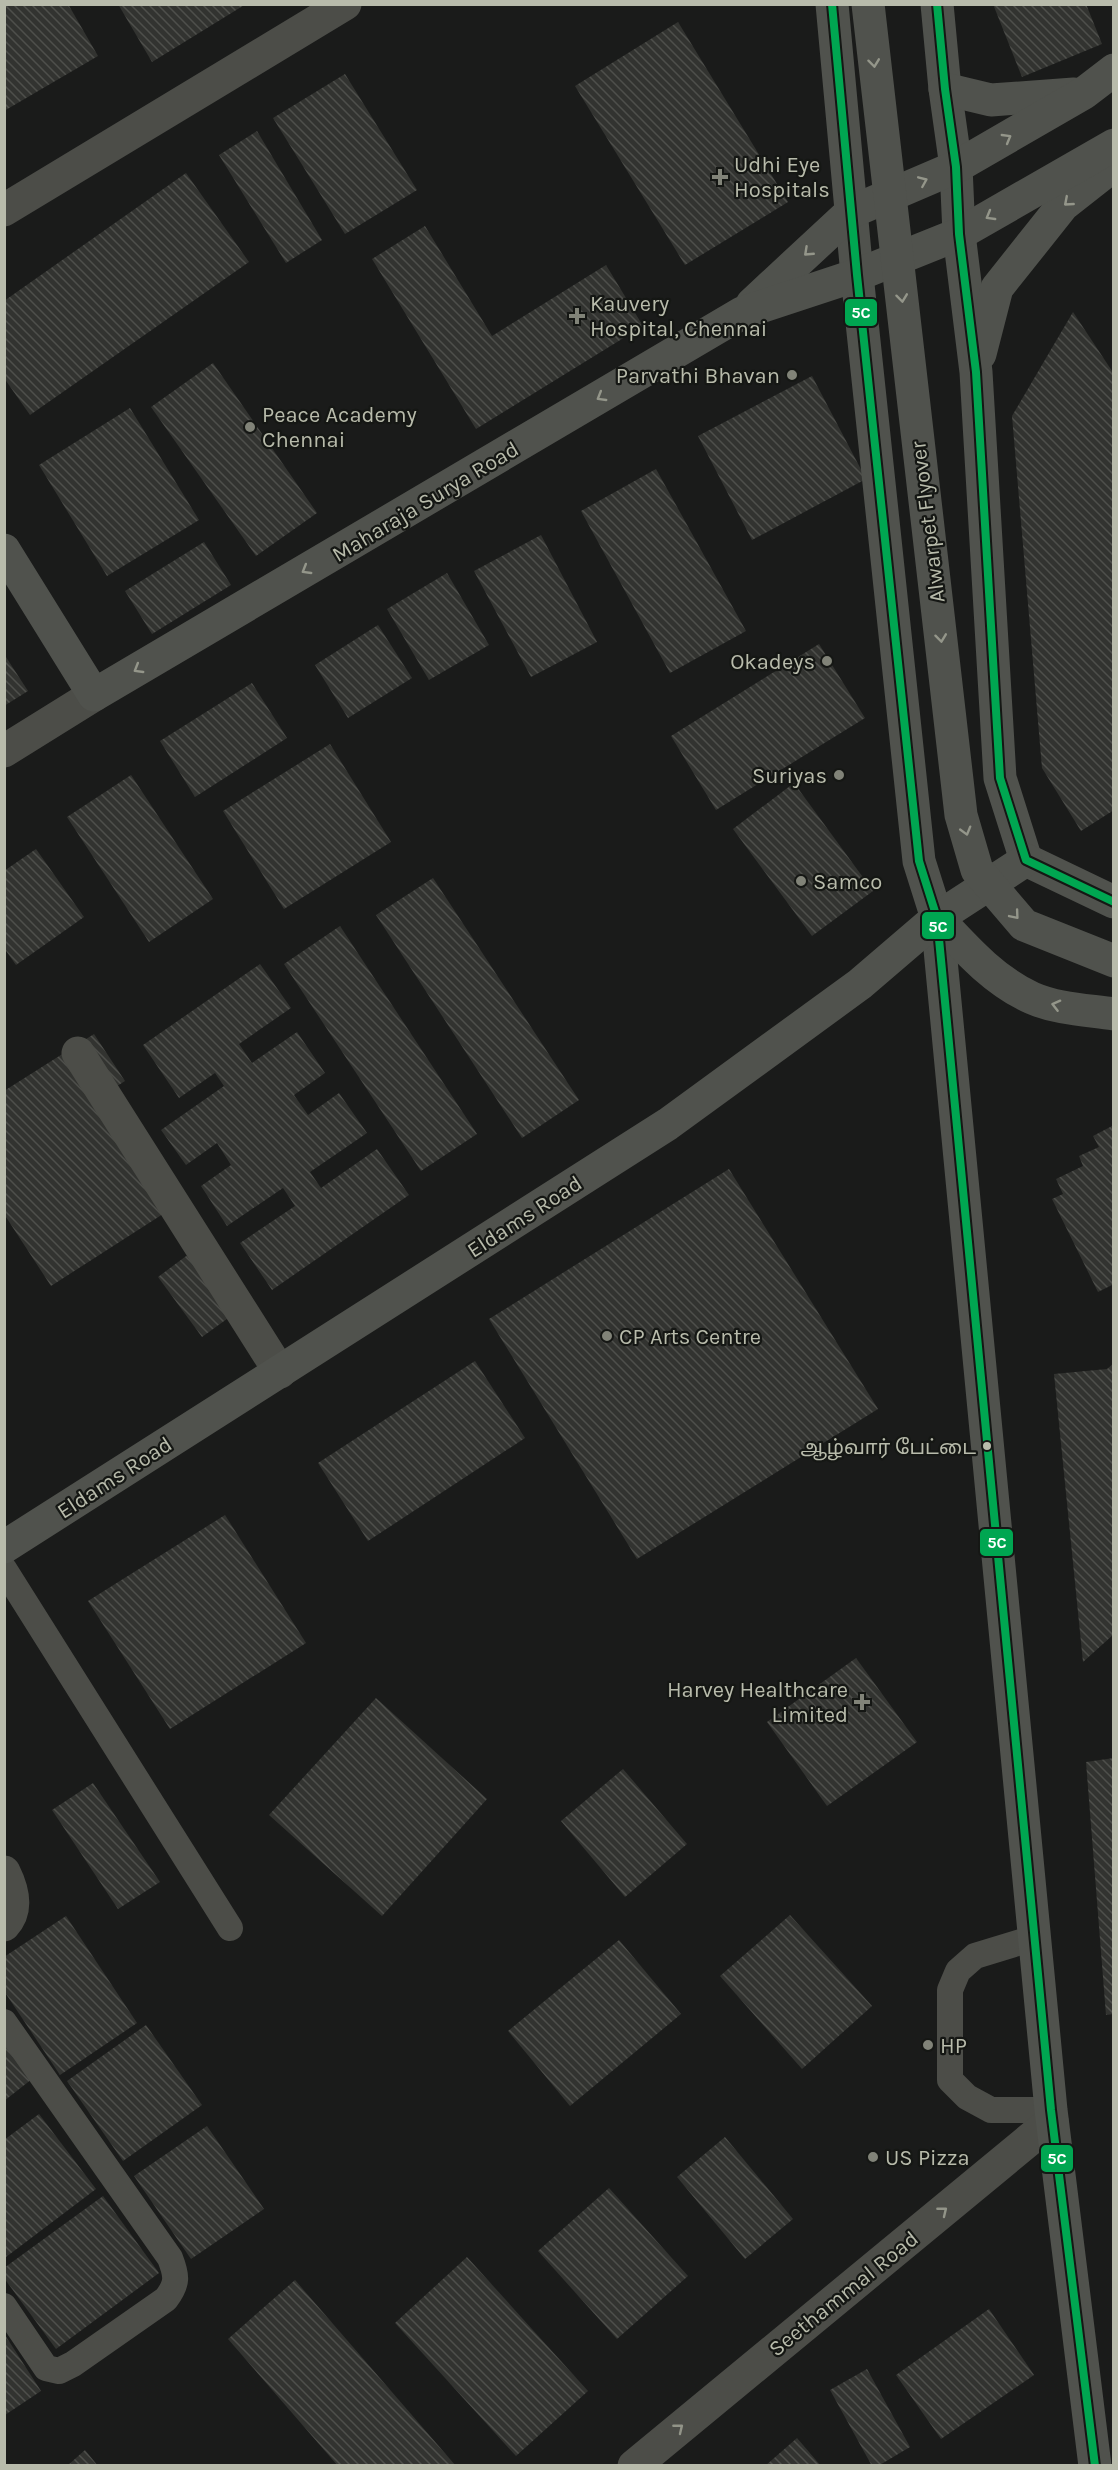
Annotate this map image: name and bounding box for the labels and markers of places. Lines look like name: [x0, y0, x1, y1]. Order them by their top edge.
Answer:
place label: Udhi Eye Hospitals: [734, 152, 830, 203]
marker: Udhi Eye Hospitals: [711, 168, 729, 186]
place label: Kauvery Hospital, Chennai: [590, 291, 767, 342]
marker: Kauvery Hospital, Chennai: [568, 307, 586, 325]
place label: Parvathi Bhavan: [616, 363, 780, 389]
marker: Parvathi Bhavan: [785, 368, 799, 382]
place label: Peace Academy Chennai: [262, 402, 417, 453]
marker: Peace Academy Chennai: [243, 420, 257, 434]
place label: Okadeys: [730, 649, 815, 675]
marker: Okadeys: [820, 654, 834, 668]
place label: Suriyas: [752, 763, 827, 789]
marker: Suriyas: [832, 768, 846, 782]
place label: Samco: [813, 869, 882, 895]
marker: Samco: [794, 874, 808, 888]
place label: CP Arts Centre: [619, 1324, 761, 1350]
marker: CP Arts Centre: [600, 1329, 614, 1343]
place label: ஆழ்வார் பேட்டை: [800, 1436, 976, 1461]
marker: ஆழ்வார் பேட்டை: [981, 1440, 993, 1452]
place label: Harvey Healthcare Limited: [667, 1677, 848, 1728]
marker: Harvey Healthcare Limited: [853, 1693, 871, 1711]
place label: HP: [940, 2033, 967, 2059]
marker: HP: [921, 2038, 935, 2052]
place label: US Pizza: [885, 2145, 970, 2171]
marker: US Pizza: [866, 2150, 880, 2164]

